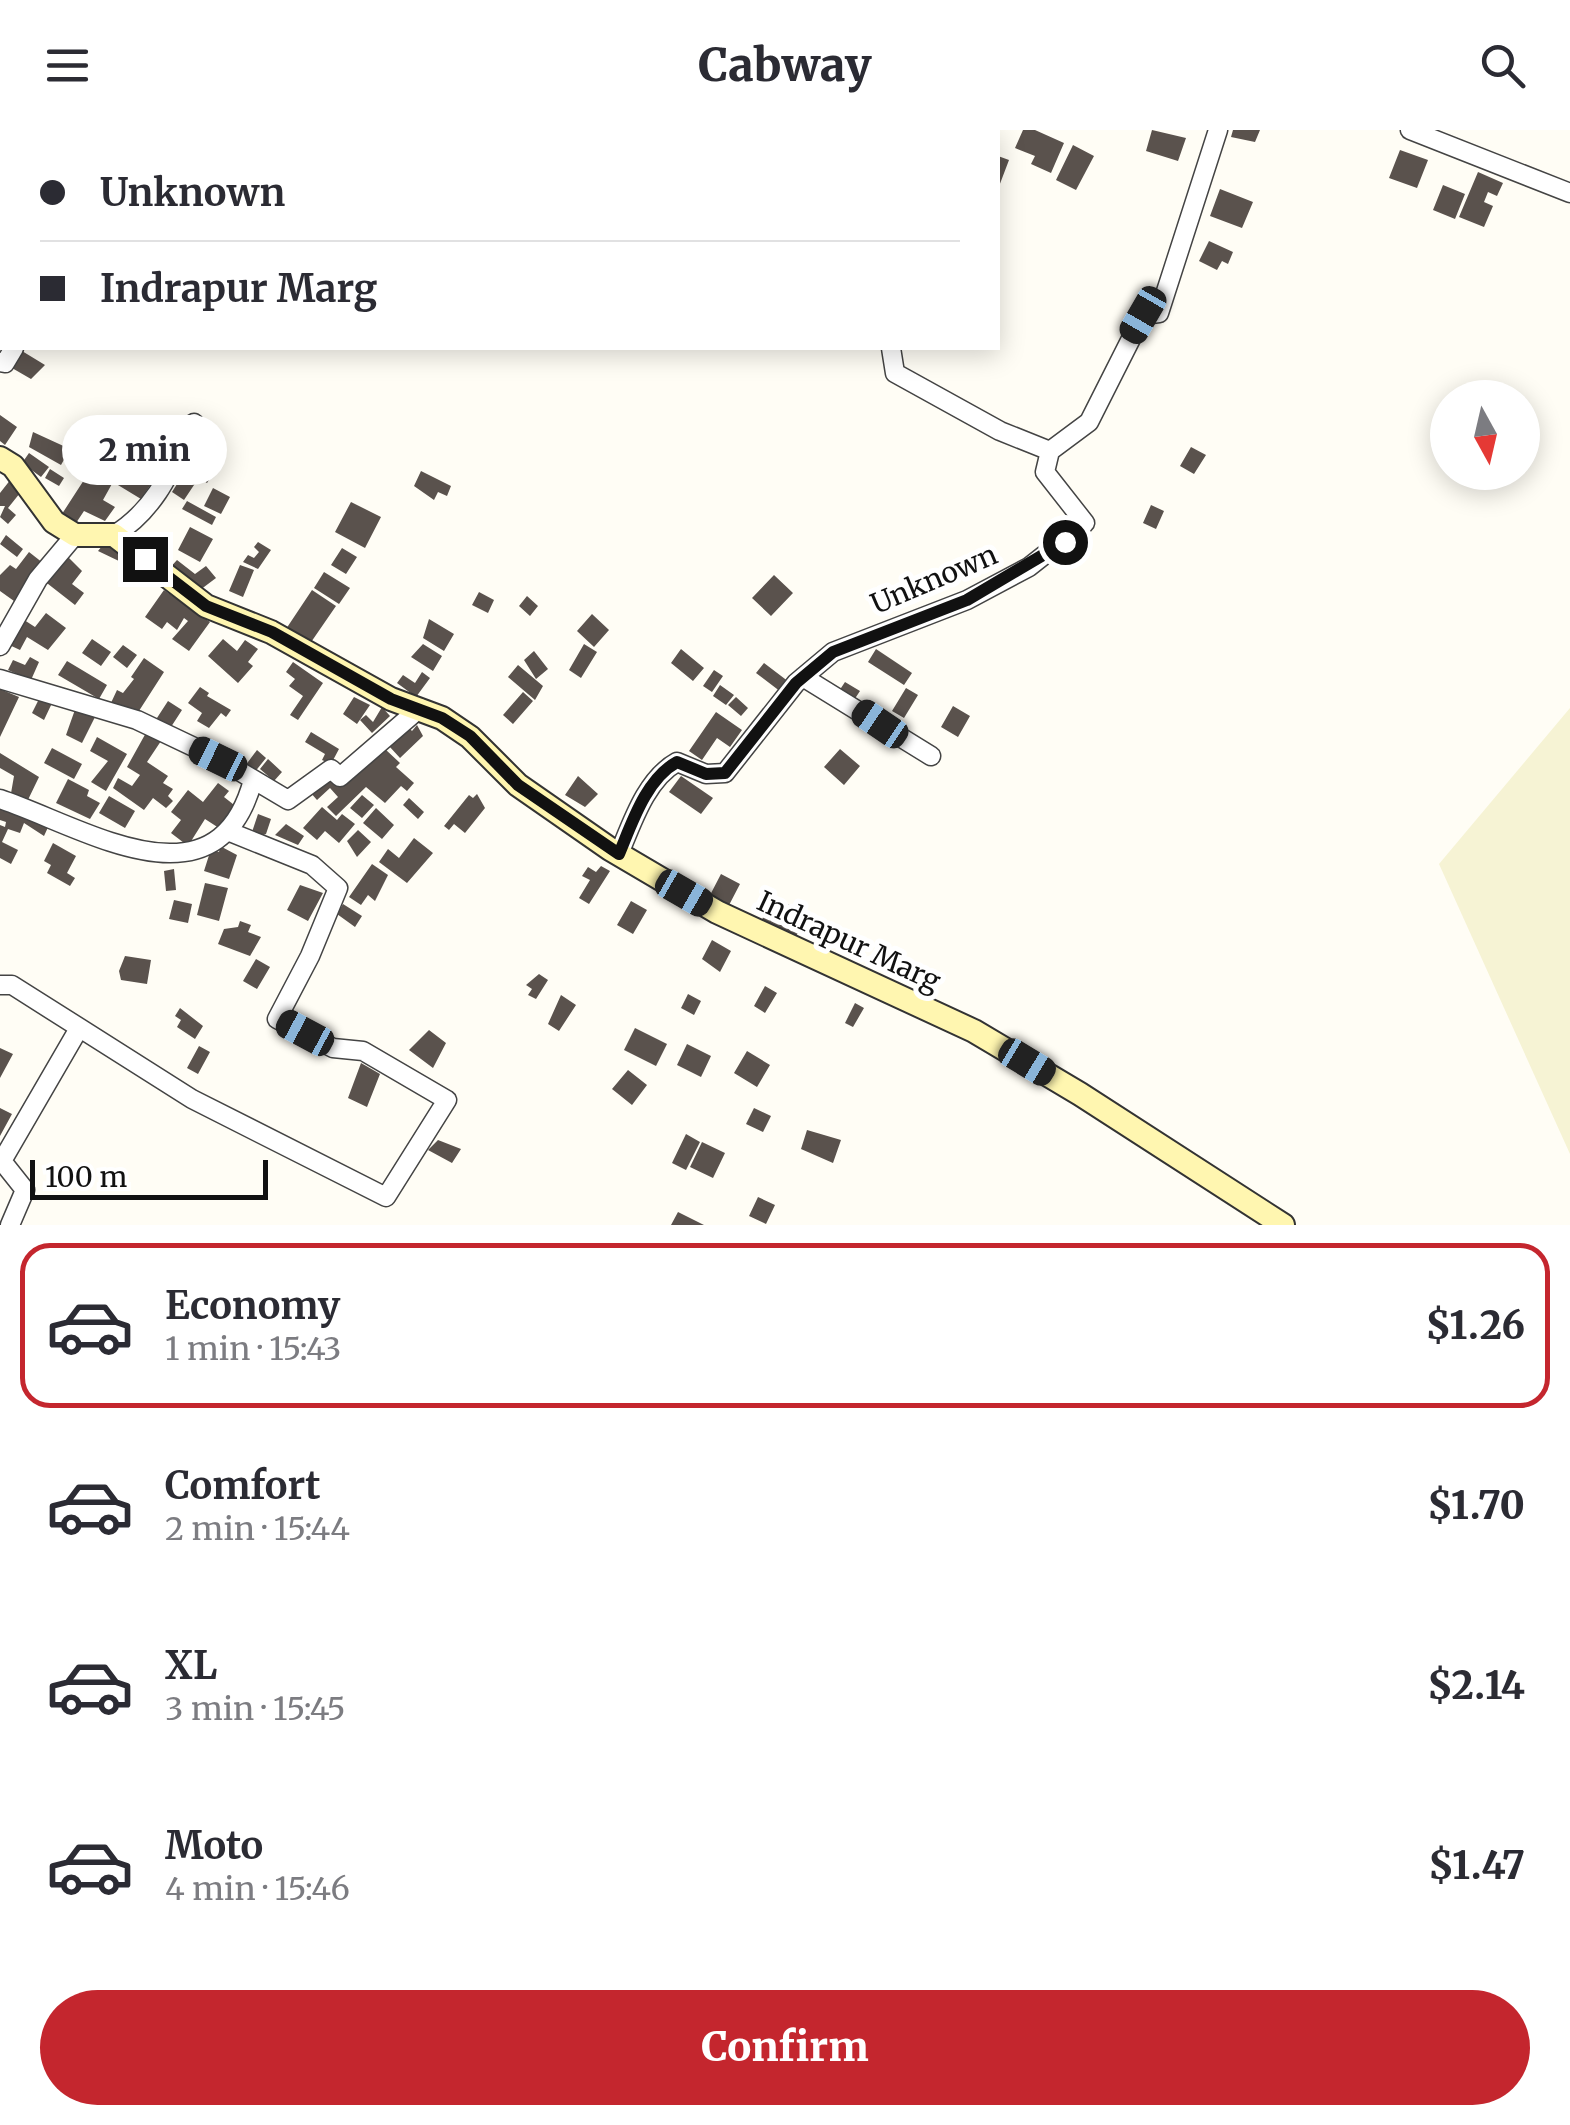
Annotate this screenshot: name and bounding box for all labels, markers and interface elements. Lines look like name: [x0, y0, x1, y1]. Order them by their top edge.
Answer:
text: Cabway: [699, 37, 872, 93]
icon: menu: [40, 38, 95, 93]
icon: search: [1475, 38, 1530, 93]
text: Unknown: [100, 169, 285, 216]
text: Indrapur Marg: [100, 265, 377, 312]
car: [1115, 282, 1171, 348]
north arrow: [1430, 380, 1540, 490]
map controls: [1430, 380, 1540, 490]
callout: 2 min: [62, 414, 228, 484]
text: 2 min: [99, 430, 190, 470]
route start: [1043, 520, 1088, 565]
street label: Unknown: [865, 536, 1003, 622]
route end: [123, 537, 168, 582]
car: [847, 695, 913, 753]
car: [184, 732, 252, 786]
car: [651, 865, 717, 921]
street label: Indrapur Marg: [752, 883, 946, 999]
car: [271, 1006, 339, 1060]
car: [994, 1034, 1060, 1090]
scale bar: [30, 1155, 268, 1200]
text: 100 m: [45, 1159, 127, 1195]
icon: car: [45, 1281, 135, 1371]
text: Economy: [165, 1282, 340, 1329]
text: $1.26: [1426, 1302, 1525, 1349]
text: 1 min · 15:43: [165, 1329, 341, 1369]
icon: car: [45, 1461, 135, 1551]
text: Comfort: [165, 1462, 321, 1509]
text: $1.70: [1427, 1482, 1525, 1529]
text: 2 min · 15:44: [165, 1509, 350, 1549]
icon: car: [45, 1641, 135, 1731]
text: XL: [165, 1642, 217, 1689]
text: $2.14: [1427, 1662, 1525, 1709]
text: 3 min · 15:45: [165, 1689, 345, 1729]
icon: car: [45, 1821, 135, 1911]
text: Moto: [165, 1822, 263, 1869]
text: $1.47: [1428, 1842, 1525, 1889]
text: 4 min · 15:46: [165, 1869, 350, 1909]
button: Confirm: [40, 1990, 1530, 2105]

